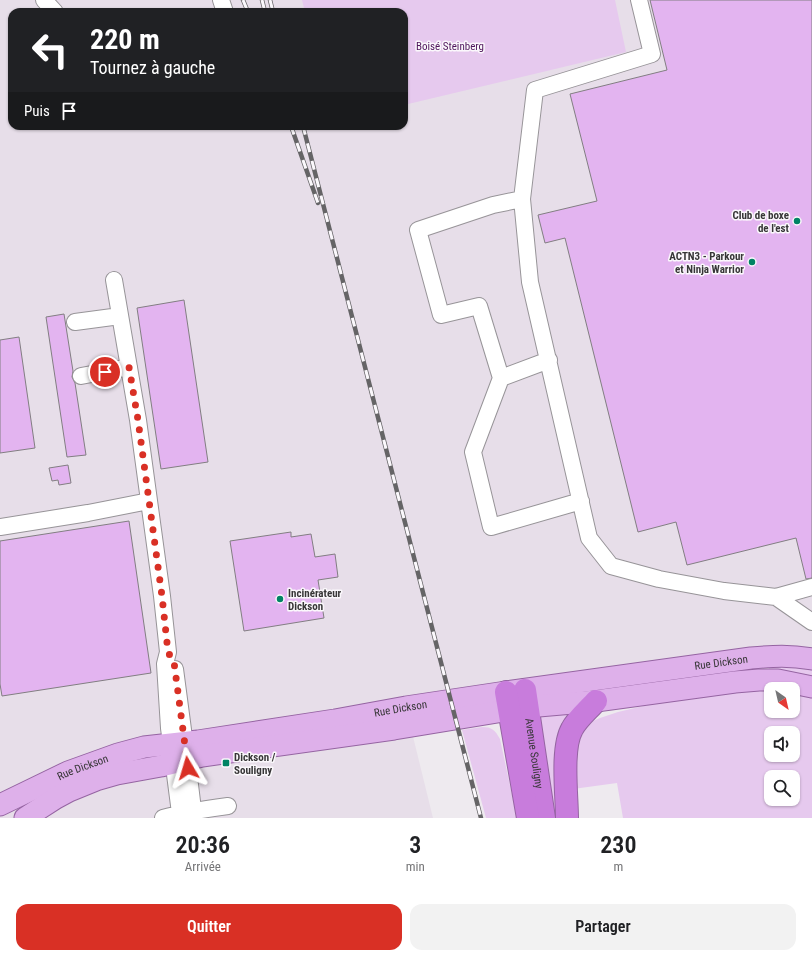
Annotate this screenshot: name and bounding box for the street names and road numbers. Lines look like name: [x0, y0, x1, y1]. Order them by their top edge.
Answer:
street label: Rue Dickson: [694, 652, 749, 672]
street label: Rue Dickson: [373, 697, 428, 719]
street label: Avenue Souligny: [523, 717, 546, 790]
street label: Rue Dickson: [55, 752, 110, 783]

